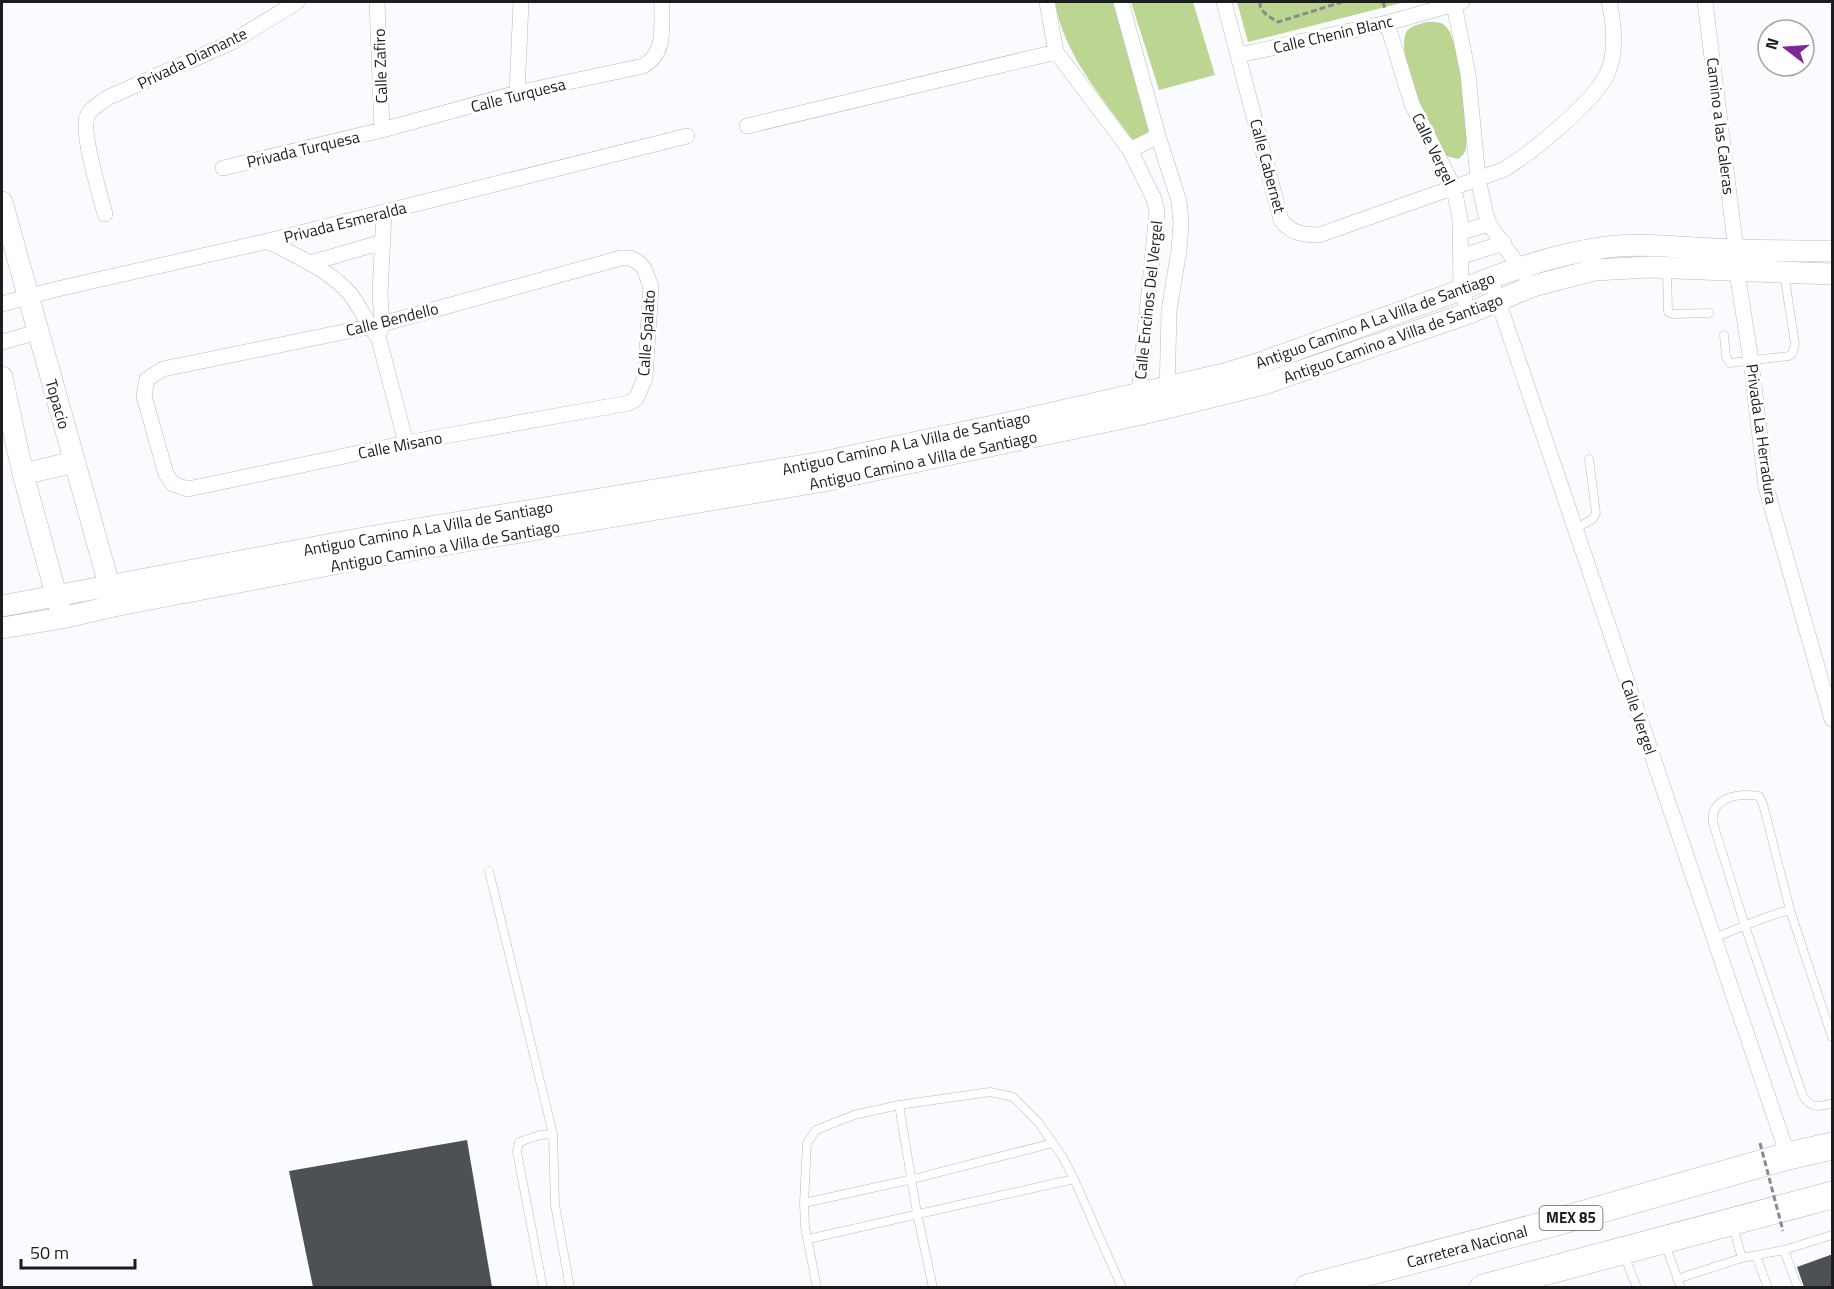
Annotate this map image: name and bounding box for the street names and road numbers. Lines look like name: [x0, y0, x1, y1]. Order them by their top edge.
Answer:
street label: Calle Chenin Blanc: [1271, 9, 1395, 59]
street label: Privada Diamante: [133, 21, 251, 95]
street label: Calle Zafiro: [367, 28, 393, 104]
street label: Camino a las Caleras: [1701, 56, 1741, 196]
street label: Calle Turquesa: [468, 72, 568, 118]
street label: Calle Vergel: [1406, 109, 1462, 189]
street label: Calle Cabernet: [1244, 116, 1292, 216]
street label: Privada Turquesa: [244, 124, 362, 174]
street label: Privada Esmeralda: [281, 195, 409, 249]
street label: Calle Encinos Del Vergel: [1128, 219, 1168, 381]
street label: Antiguo Camino A La Villa de Santiago: [1252, 265, 1498, 375]
street label: Antiguo Camino a Villa de Santiago: [1280, 287, 1506, 389]
street label: Calle Spalato: [631, 289, 661, 377]
street label: Calle Bendello: [343, 296, 441, 342]
street label: Privada La Herradura: [1740, 362, 1784, 506]
street label: Topacio: [39, 376, 77, 432]
street label: Antiguo Camino A La Villa de Santiago: [780, 405, 1032, 481]
street label: Antiguo Camino a Villa de Santiago: [807, 424, 1039, 496]
street label: Calle Misano: [356, 425, 444, 465]
street label: Antiguo Camino A La Villa de Santiago: [301, 494, 555, 562]
street label: Antiguo Camino a Villa de Santiago: [328, 514, 562, 578]
street label: Calle Vergel: [1615, 676, 1663, 758]
road number: MEX 85: [1540, 1206, 1602, 1230]
street label: Carretera Nacional: [1404, 1218, 1530, 1274]

